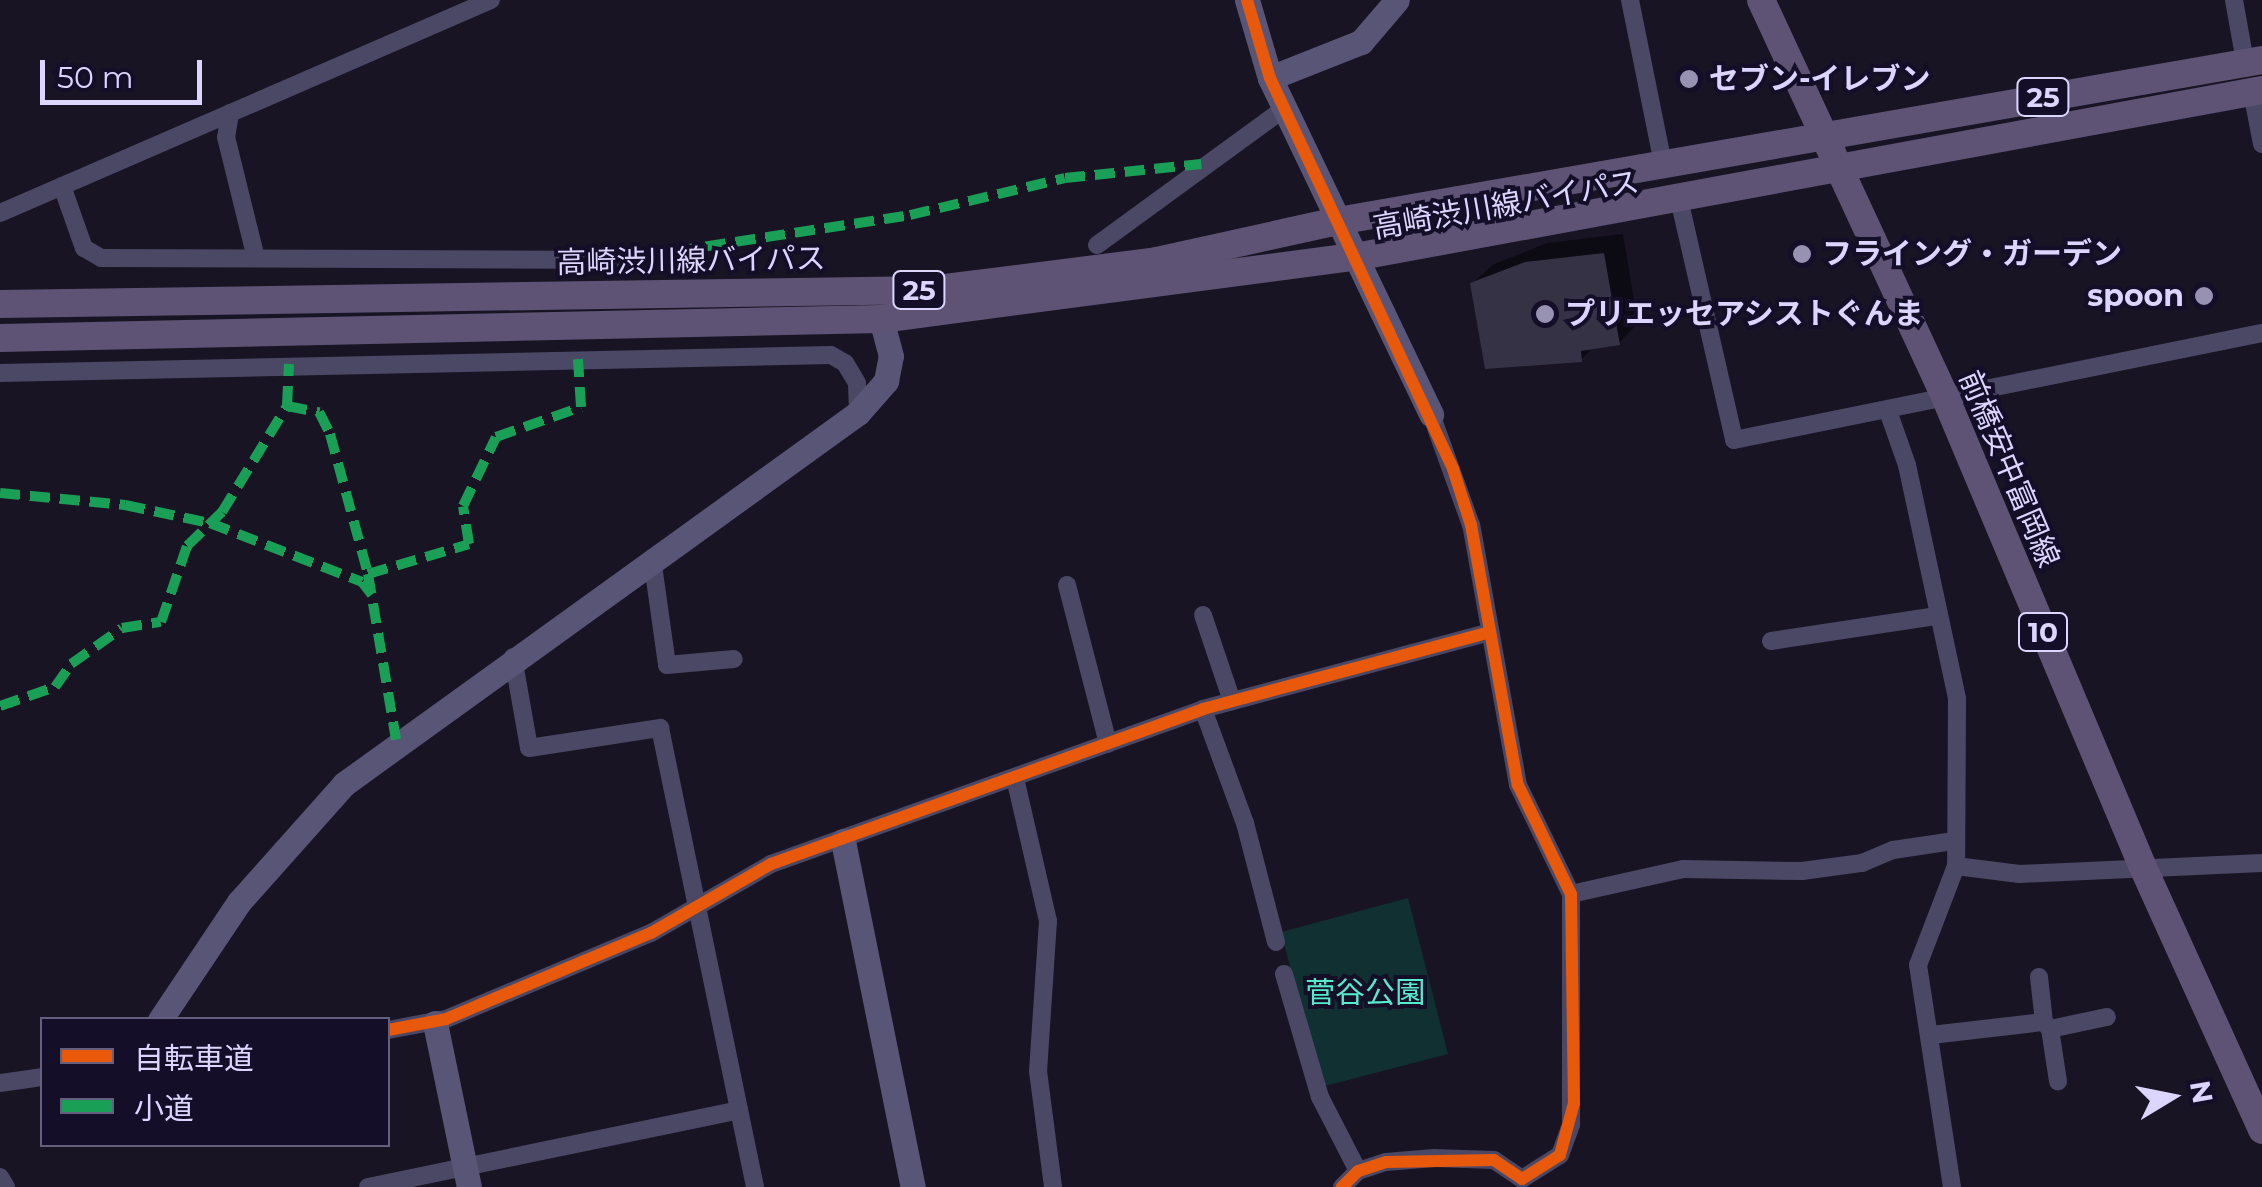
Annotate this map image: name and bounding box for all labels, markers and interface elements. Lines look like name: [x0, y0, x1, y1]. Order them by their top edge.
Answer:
scale bar: [45, 40, 208, 102]
text: 50 m: [57, 59, 134, 96]
place label: セブン-イレブン: [1709, 61, 1931, 97]
marker: セブン-イレブン: [1678, 68, 1700, 90]
road number: 25: [2016, 74, 2070, 120]
street label: 高崎渋川線バイパス: [1370, 164, 1642, 246]
place label: フライング・ガーデン: [1822, 236, 2122, 272]
street label: 高崎渋川線バイパス: [556, 241, 826, 281]
marker: フライング・ガーデン: [1791, 243, 1813, 265]
road number: 25: [892, 267, 946, 313]
place label: spoon: [2087, 278, 2184, 314]
marker: spoon: [2193, 285, 2215, 307]
place label: プリエッセアシストぐんま: [1565, 296, 1925, 332]
marker: プリエッセアシストぐんま: [1534, 303, 1556, 325]
street label: 前橋安中富岡線: [1951, 365, 2067, 573]
road number: 10: [2018, 609, 2068, 655]
park label: 菅谷公園: [1305, 975, 1425, 1011]
legend: [40, 1017, 390, 1147]
text: 自転車道: [134, 1040, 254, 1077]
north arrow: [2122, 1047, 2222, 1147]
text: N: [2183, 1078, 2220, 1106]
text: 小道: [134, 1090, 194, 1127]

